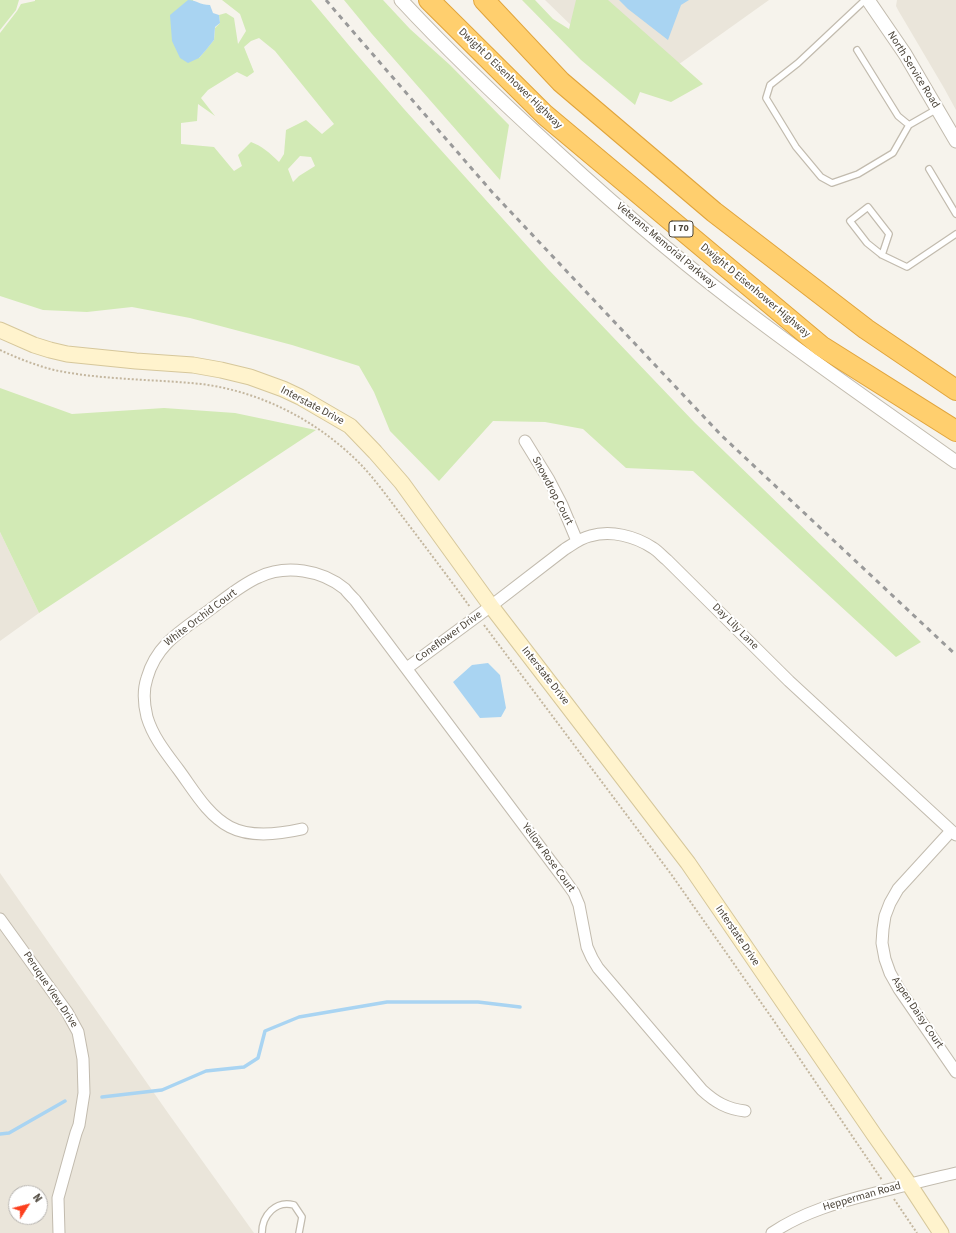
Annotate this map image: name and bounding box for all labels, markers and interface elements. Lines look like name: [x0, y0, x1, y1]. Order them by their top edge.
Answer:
street label: Dwight D Eisenhower Highway: [455, 26, 565, 132]
street label: North Service Road: [884, 29, 942, 111]
street label: Veterans Memorial Parkway: [613, 200, 719, 292]
road number: I 70: [669, 221, 693, 237]
street label: Dwight D Eisenhower Highway: [697, 241, 813, 341]
street label: Interstate Drive: [278, 384, 346, 428]
street label: Snowdrop Court: [528, 455, 576, 527]
street label: White Orchid Court: [162, 586, 240, 650]
street label: Day Lily Lane: [709, 601, 761, 653]
street label: Coneflower Drive: [413, 608, 485, 666]
street label: Interstate Drive: [518, 644, 572, 708]
street label: Yellow Rose Court: [519, 821, 577, 895]
street label: Interstate Drive: [712, 903, 762, 969]
street label: Peruque View Drive: [20, 950, 80, 1030]
street label: Aspen Daisy Court: [888, 975, 946, 1051]
street label: Hepperman Road: [821, 1180, 903, 1214]
north arrow: [8, 1185, 48, 1225]
text: N: [29, 1191, 46, 1206]

